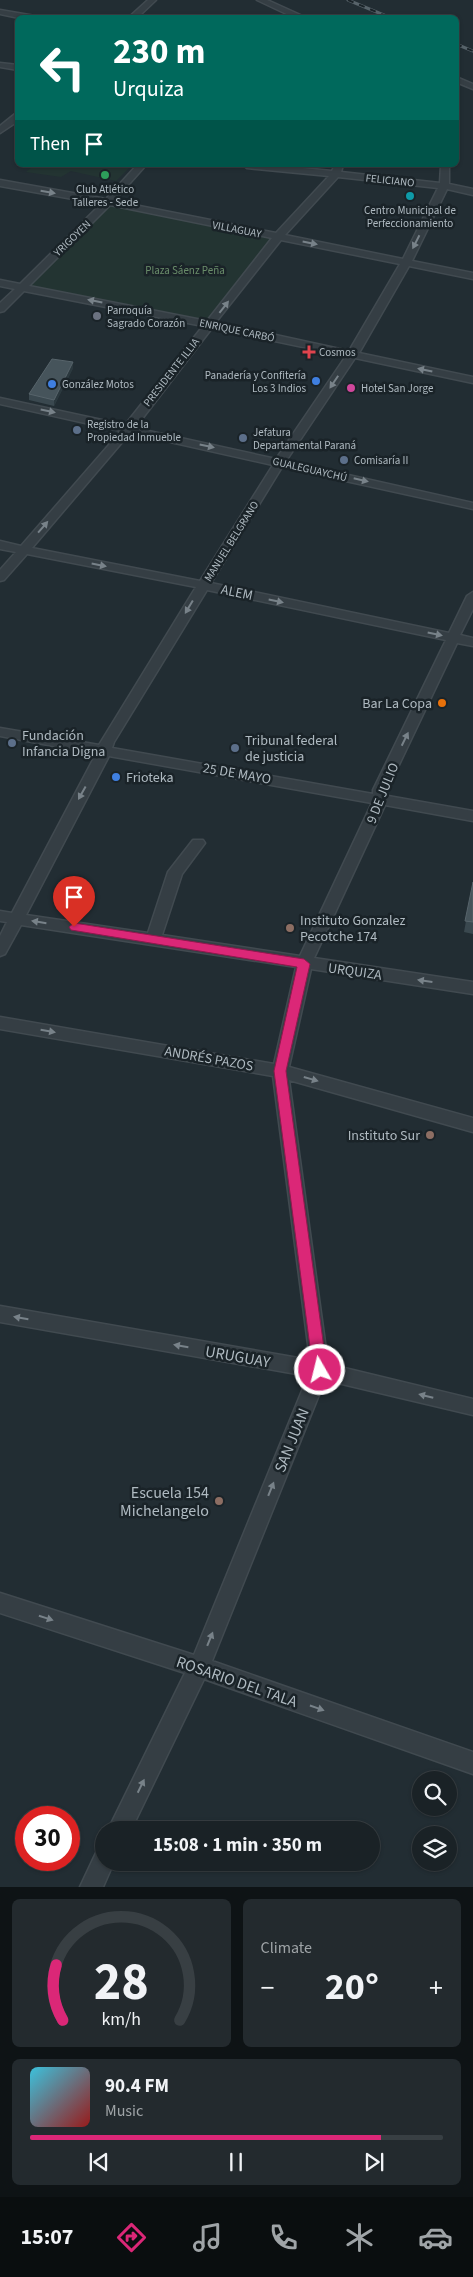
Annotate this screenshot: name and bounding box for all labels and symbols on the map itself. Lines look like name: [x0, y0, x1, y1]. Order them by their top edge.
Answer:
marker: Club Atlético Talleres - Sede: [99, 169, 111, 181]
street label: FELICIANO: [365, 170, 415, 191]
place label: Club Atlético Talleres - Sede: [72, 182, 139, 210]
one-way arrow: [40, 188, 56, 196]
marker: Centro Municipal de Perfeccionamiento: [404, 190, 416, 202]
place label: Centro Municipal de Perfeccionamiento: [364, 203, 456, 231]
street label: YRIGOYEN: [50, 217, 94, 261]
street label: VILLAGUAY: [211, 217, 264, 242]
one-way arrow: [412, 235, 420, 250]
one-way arrow: [303, 240, 319, 248]
park label: Plaza Sáenz Peña: [145, 263, 225, 278]
one-way arrow: [86, 297, 102, 305]
one-way arrow: [219, 300, 229, 314]
place label: Parroquía Sagrado Corazón: [107, 303, 185, 331]
marker: Parroquía Sagrado Corazón: [91, 310, 103, 322]
street label: ENRIQUE CARBÓ: [198, 315, 276, 346]
street label: PRESIDENTE ILLIA: [140, 335, 203, 410]
place label: Cosmos: [319, 345, 356, 360]
marker: Cosmos: [303, 346, 315, 358]
one-way arrow: [418, 366, 433, 374]
place label: Panadería y Confitería Los 3 Indios: [205, 368, 306, 396]
marker: Panadería y Confitería Los 3 Indios: [310, 375, 322, 387]
one-way arrow: [329, 375, 339, 389]
place label: González Motos: [62, 377, 134, 392]
marker: González Motos: [46, 378, 58, 390]
place label: Hotel San Jorge: [361, 381, 434, 396]
marker: Hotel San Jorge: [345, 382, 357, 394]
one-way arrow: [40, 408, 56, 416]
place label: Registro de la Propiedad Inmueble: [87, 417, 181, 445]
marker: Registro de la Propiedad Inmueble: [71, 424, 83, 436]
place label: Jefatura Departamental Paraná: [253, 425, 356, 453]
marker: Jefatura Departamental Paraná: [237, 432, 249, 444]
one-way arrow: [199, 442, 214, 450]
place label: Comisaría II: [354, 453, 408, 468]
street label: GUALEGUAYCHÚ: [271, 454, 349, 485]
marker: Comisaría II: [338, 454, 350, 466]
one-way arrow: [354, 476, 369, 484]
street label: MANUEL BELGRANO: [201, 498, 262, 584]
one-way arrow: [38, 521, 49, 534]
one-way arrow: [92, 561, 108, 569]
street label: ALEM: [219, 580, 255, 606]
one-way arrow: [268, 597, 284, 605]
one-way arrow: [185, 601, 194, 614]
one-way arrow: [427, 630, 442, 638]
place label: Bar La Copa: [362, 694, 432, 714]
marker: Bar La Copa: [436, 697, 448, 709]
place label: Fundación Infancia Digna: [22, 726, 105, 762]
place label: Tribunal federal de justicia: [245, 731, 338, 767]
one-way arrow: [401, 732, 409, 746]
marker: Fundación Infancia Digna: [6, 737, 18, 749]
marker: Tribunal federal de justicia: [229, 742, 241, 754]
street label: 25 DE MAYO: [201, 758, 272, 790]
street label: 9 DE JULIO: [362, 760, 404, 827]
place label: Frioteka: [126, 768, 174, 788]
marker: Frioteka: [110, 771, 122, 783]
one-way arrow: [78, 786, 86, 800]
pin: [53, 876, 95, 927]
place label: Instituto Gonzalez Pecotche 174: [300, 911, 405, 947]
one-way arrow: [31, 917, 47, 925]
marker: Instituto Gonzalez Pecotche 174: [284, 922, 296, 934]
street label: URQUIZA: [327, 958, 383, 986]
one-way arrow: [416, 977, 432, 985]
one-way arrow: [40, 1027, 56, 1035]
street label: ANDRÉS PAZOS: [163, 1041, 255, 1077]
one-way arrow: [304, 1076, 319, 1084]
place label: Instituto Sur: [348, 1126, 420, 1146]
marker: Instituto Sur: [424, 1129, 436, 1141]
one-way arrow: [12, 1313, 28, 1321]
street label: URUGUAY: [204, 1340, 272, 1374]
one-way arrow: [172, 1341, 188, 1349]
position arrow: [293, 1343, 345, 1395]
one-way arrow: [418, 1392, 433, 1400]
street label: SAN JUAN: [269, 1405, 315, 1476]
place label: Escuela 154 Michelangelo: [120, 1482, 209, 1522]
one-way arrow: [268, 1482, 276, 1496]
marker: Escuela 154 Michelangelo: [213, 1495, 225, 1507]
one-way arrow: [39, 1614, 54, 1622]
one-way arrow: [207, 1632, 214, 1647]
street label: ROSARIO DEL TALA: [173, 1651, 300, 1713]
one-way arrow: [309, 1705, 324, 1712]
one-way arrow: [137, 1779, 145, 1793]
speed limit sign: 30: [15, 1806, 80, 1871]

